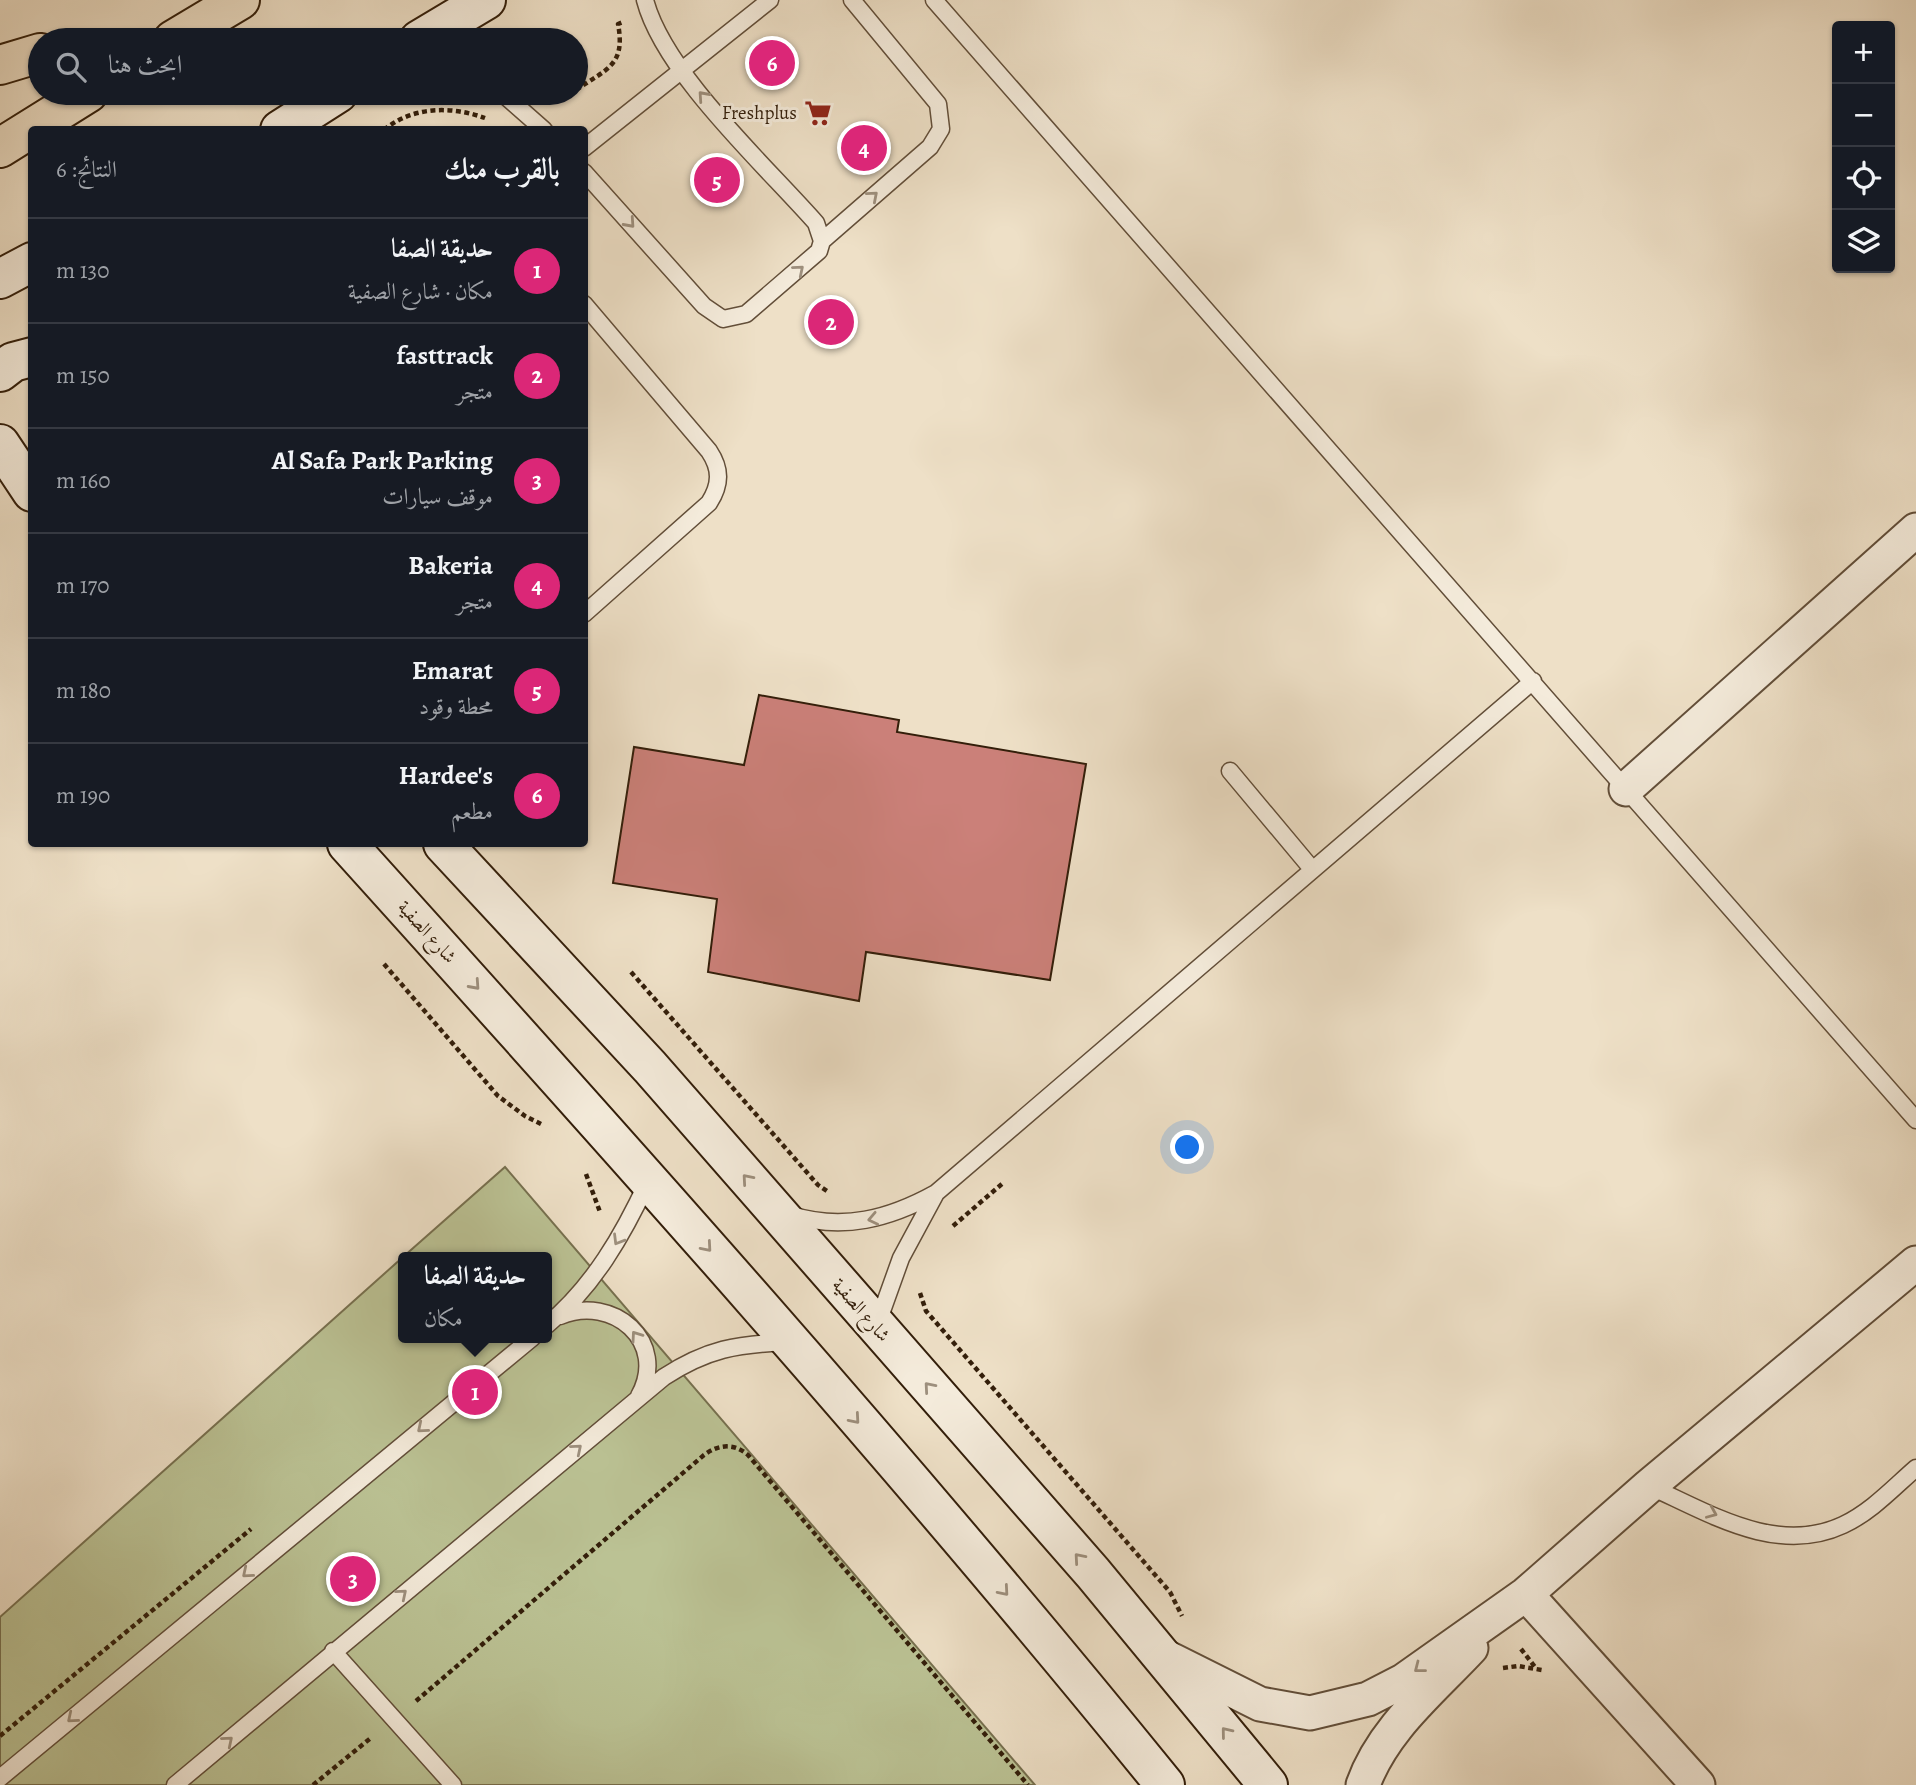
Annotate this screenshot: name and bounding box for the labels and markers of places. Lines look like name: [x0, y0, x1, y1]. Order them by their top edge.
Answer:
pin: 6: [749, 37, 795, 89]
supermarket icon: Freshplus: [803, 98, 833, 128]
place label: Freshplus: [722, 100, 797, 126]
pin: 4: [841, 122, 887, 174]
pin: 5: [694, 154, 740, 206]
pin: 2: [808, 296, 854, 348]
pin: 1: [452, 1366, 498, 1418]
pin: 3: [330, 1553, 376, 1605]

